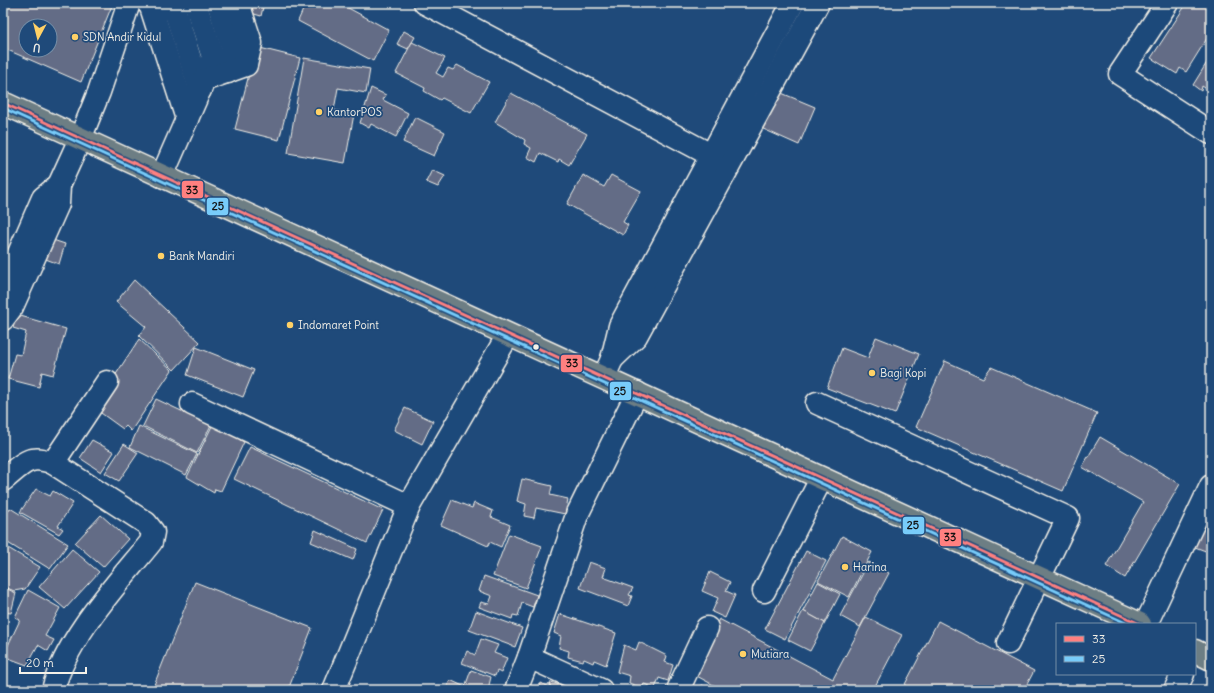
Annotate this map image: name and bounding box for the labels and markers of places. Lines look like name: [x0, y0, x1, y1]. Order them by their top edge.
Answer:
place label: SDN Andir Kidul: [83, 30, 161, 44]
marker: SDN Andir Kidul: [70, 32, 80, 42]
place label: KantorPOS: [327, 105, 382, 119]
marker: KantorPOS: [314, 107, 324, 117]
place label: Bank Mandiri: [169, 249, 234, 263]
marker: Bank Mandiri: [156, 251, 166, 261]
place label: Indomaret Point: [298, 318, 379, 332]
marker: Indomaret Point: [285, 320, 295, 330]
unlabelled marker: [531, 342, 541, 352]
place label: Bagi Kopi: [880, 366, 926, 380]
marker: Bagi Kopi: [867, 368, 877, 378]
place label: Harina: [853, 560, 887, 574]
marker: Harina: [840, 562, 850, 572]
place label: Mutiara: [751, 647, 789, 661]
marker: Mutiara: [738, 649, 748, 659]

